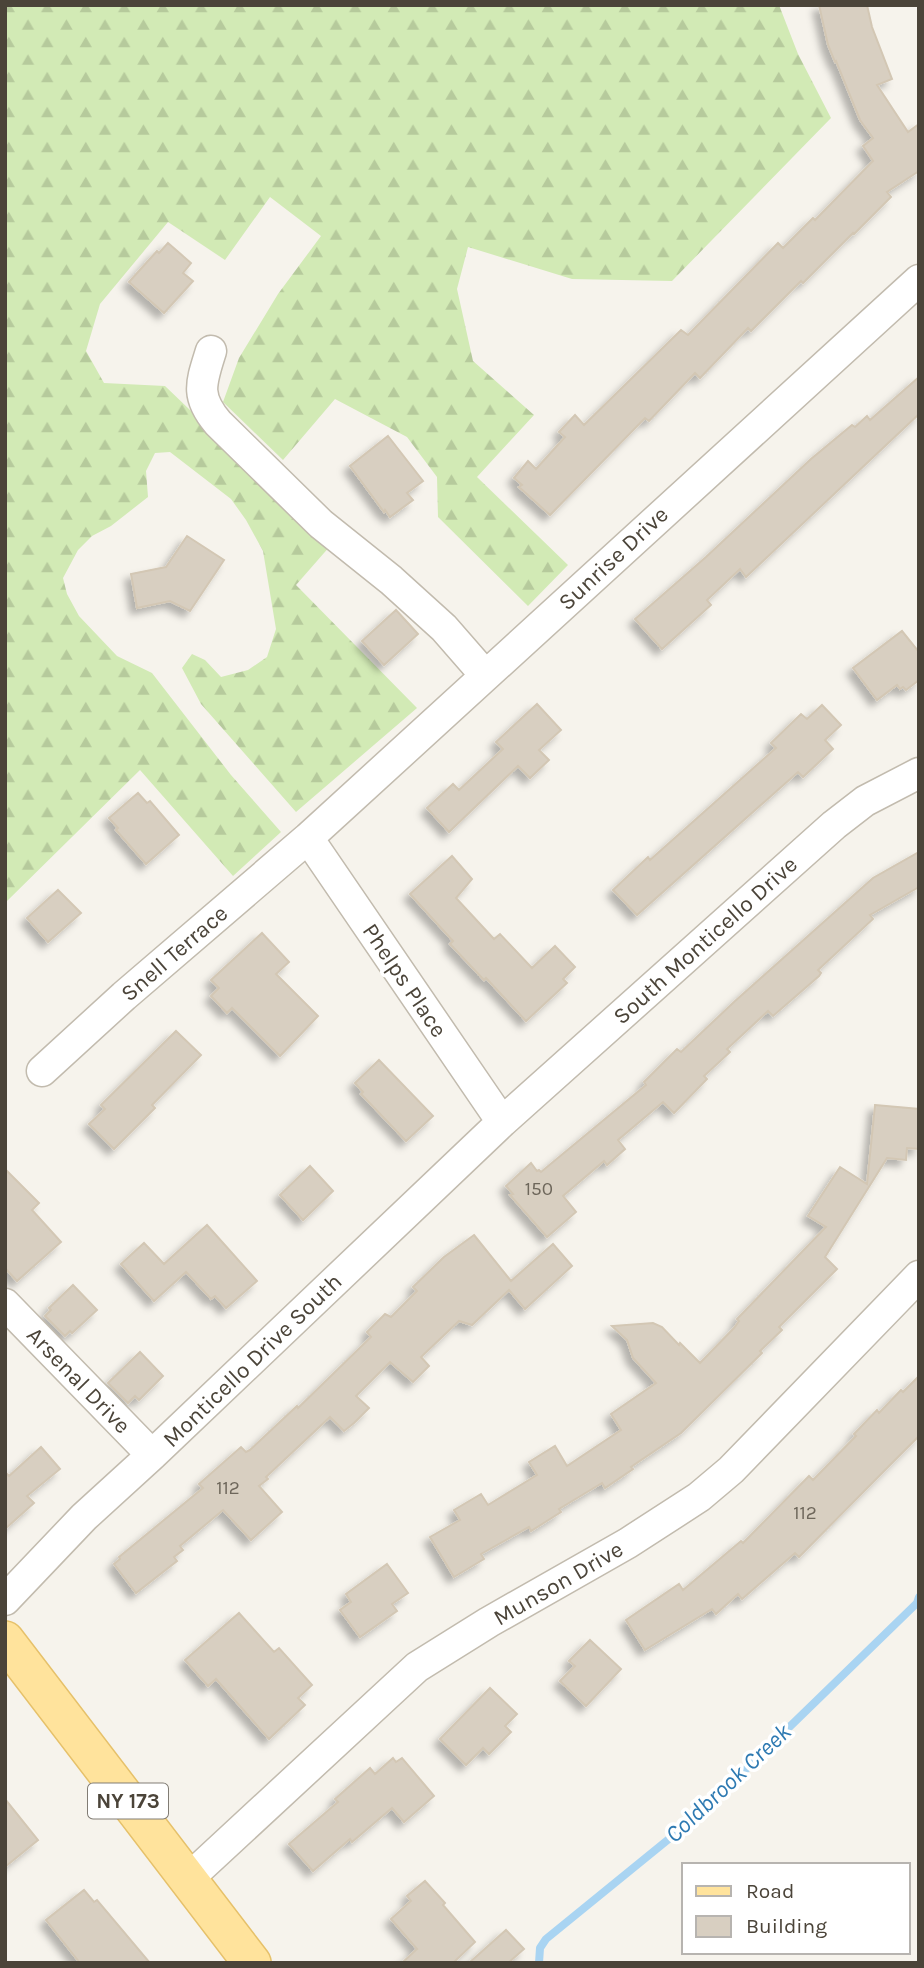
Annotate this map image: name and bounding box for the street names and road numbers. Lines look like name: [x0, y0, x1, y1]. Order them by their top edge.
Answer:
street label: Sunrise Drive: [553, 501, 674, 616]
street label: South Monticello Drive: [608, 851, 803, 1030]
street label: Snell Terrace: [115, 900, 233, 1007]
street label: Phelps Place: [357, 918, 453, 1042]
street label: Monticello Drive South: [157, 1268, 347, 1453]
street label: Arsenal Drive: [21, 1321, 136, 1439]
street label: Munson Drive: [489, 1535, 628, 1631]
road number: NY 173: [88, 1784, 168, 1818]

